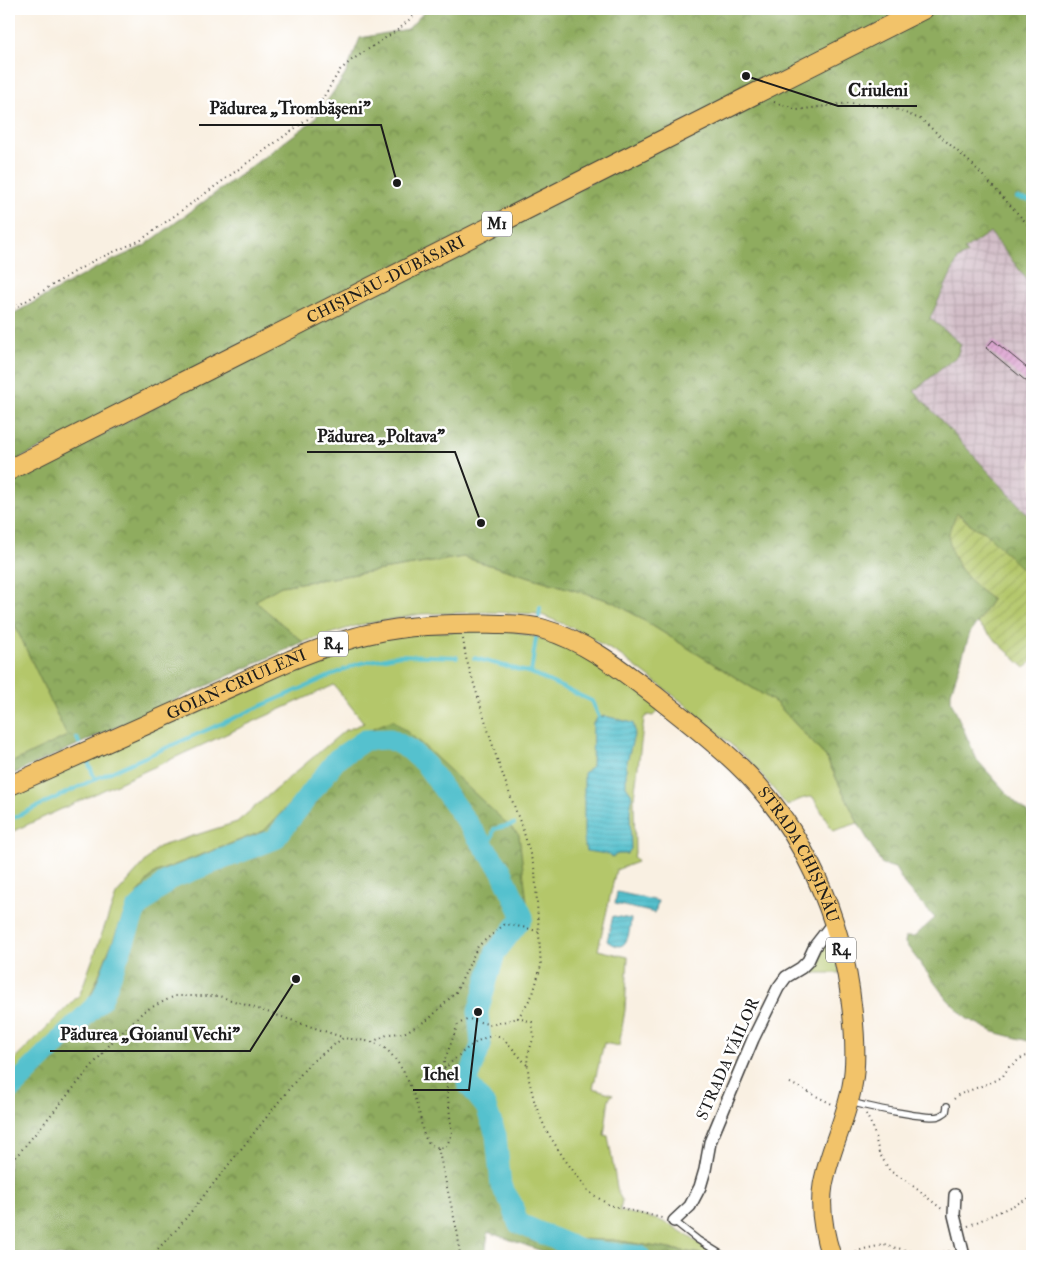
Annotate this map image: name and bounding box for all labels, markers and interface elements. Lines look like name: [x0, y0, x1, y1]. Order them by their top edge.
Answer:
callout: Criuleni: [838, 73, 917, 106]
text: Criuleni: [848, 79, 908, 102]
callout: Pădurea „Trombășeni”: [199, 92, 381, 125]
text: Pădurea „Trombășeni”: [209, 97, 371, 120]
road number: M1: [482, 212, 512, 236]
street label: CHIȘINĂU-DUBĂSARI: [303, 232, 468, 328]
callout: Pădurea „Poltava”: [307, 419, 455, 452]
text: Pădurea „Poltava”: [317, 425, 445, 448]
road number: R4: [318, 632, 348, 656]
street label: GOIAN-CRIULENI: [163, 645, 309, 724]
street label: STRADA CHIȘINĂU: [753, 783, 843, 926]
road number: R4: [826, 938, 856, 962]
street label: STRADA VĂILOR: [692, 994, 764, 1123]
callout: Pădurea „Goianul Vechi”: [50, 1018, 250, 1051]
text: Pădurea „Goianul Vechi”: [60, 1023, 240, 1046]
callout: Ichel: [413, 1057, 469, 1090]
text: Ichel: [423, 1063, 459, 1086]

